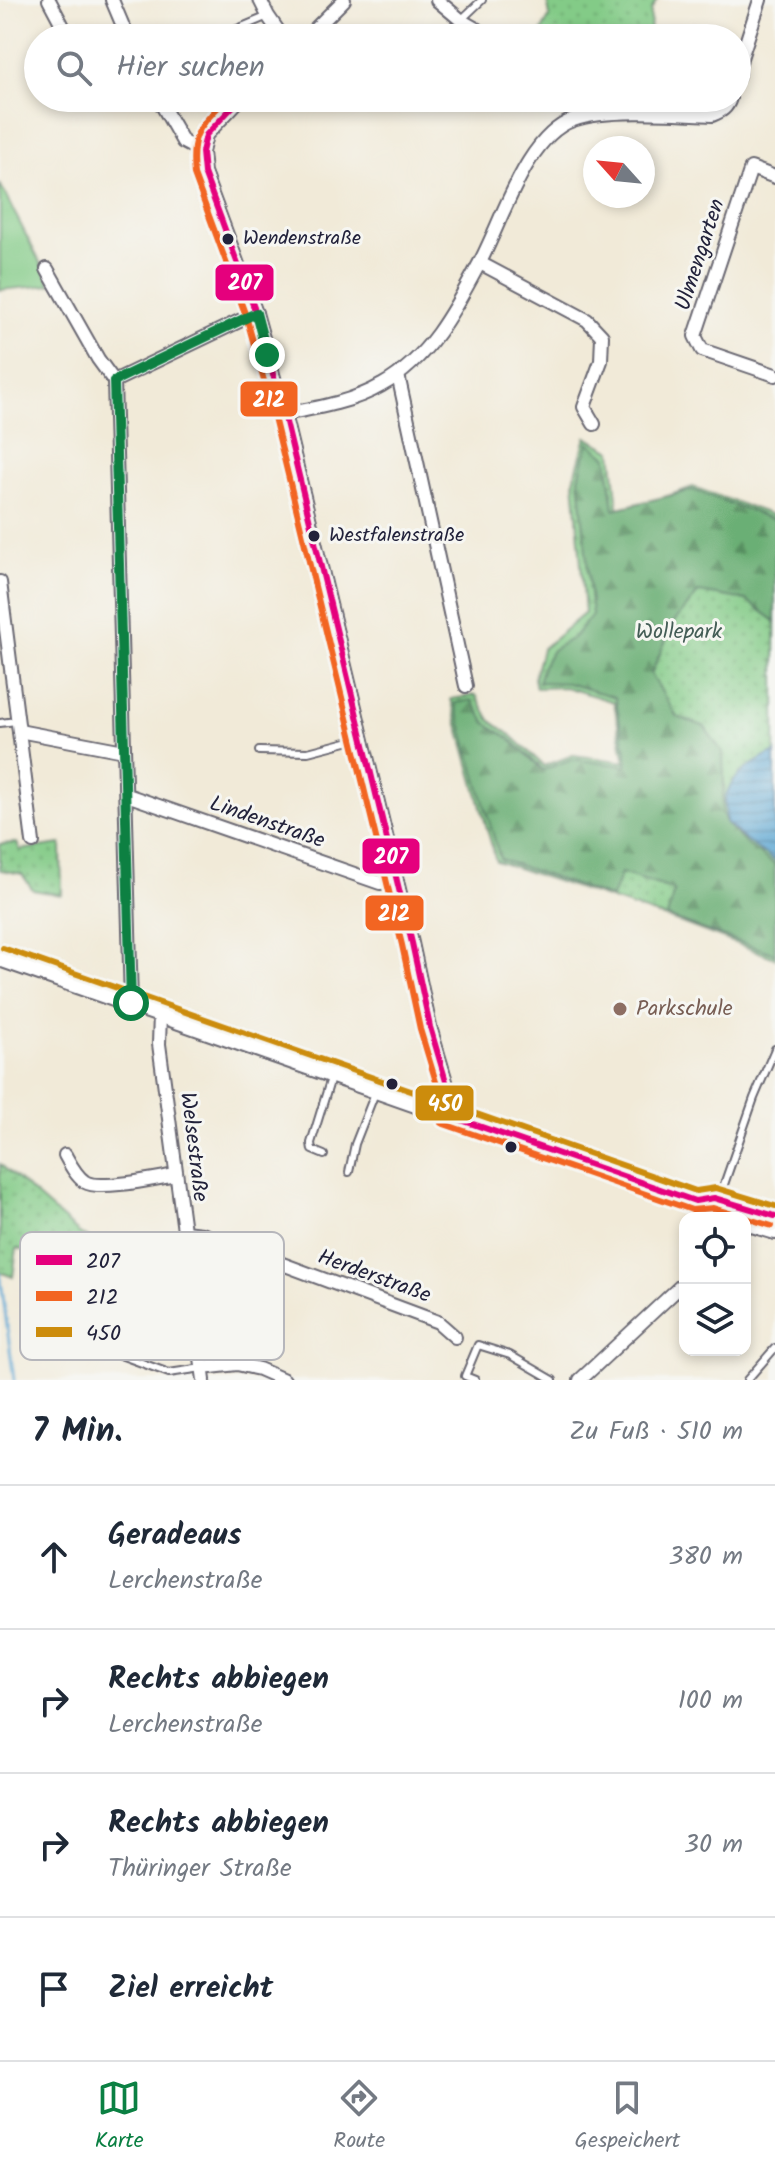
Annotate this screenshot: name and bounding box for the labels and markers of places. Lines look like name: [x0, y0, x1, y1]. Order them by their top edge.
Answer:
place label: Wendenstraße: [243, 223, 361, 255]
marker: Wendenstraße: [220, 231, 236, 247]
place label: Westfalenstraße: [329, 520, 464, 552]
marker: Westfalenstraße: [306, 528, 322, 544]
place label: Parkschule: [636, 992, 733, 1027]
marker: Parkschule: [611, 1000, 629, 1018]
unlabelled marker: [384, 1076, 400, 1092]
unlabelled marker: [503, 1139, 519, 1155]

